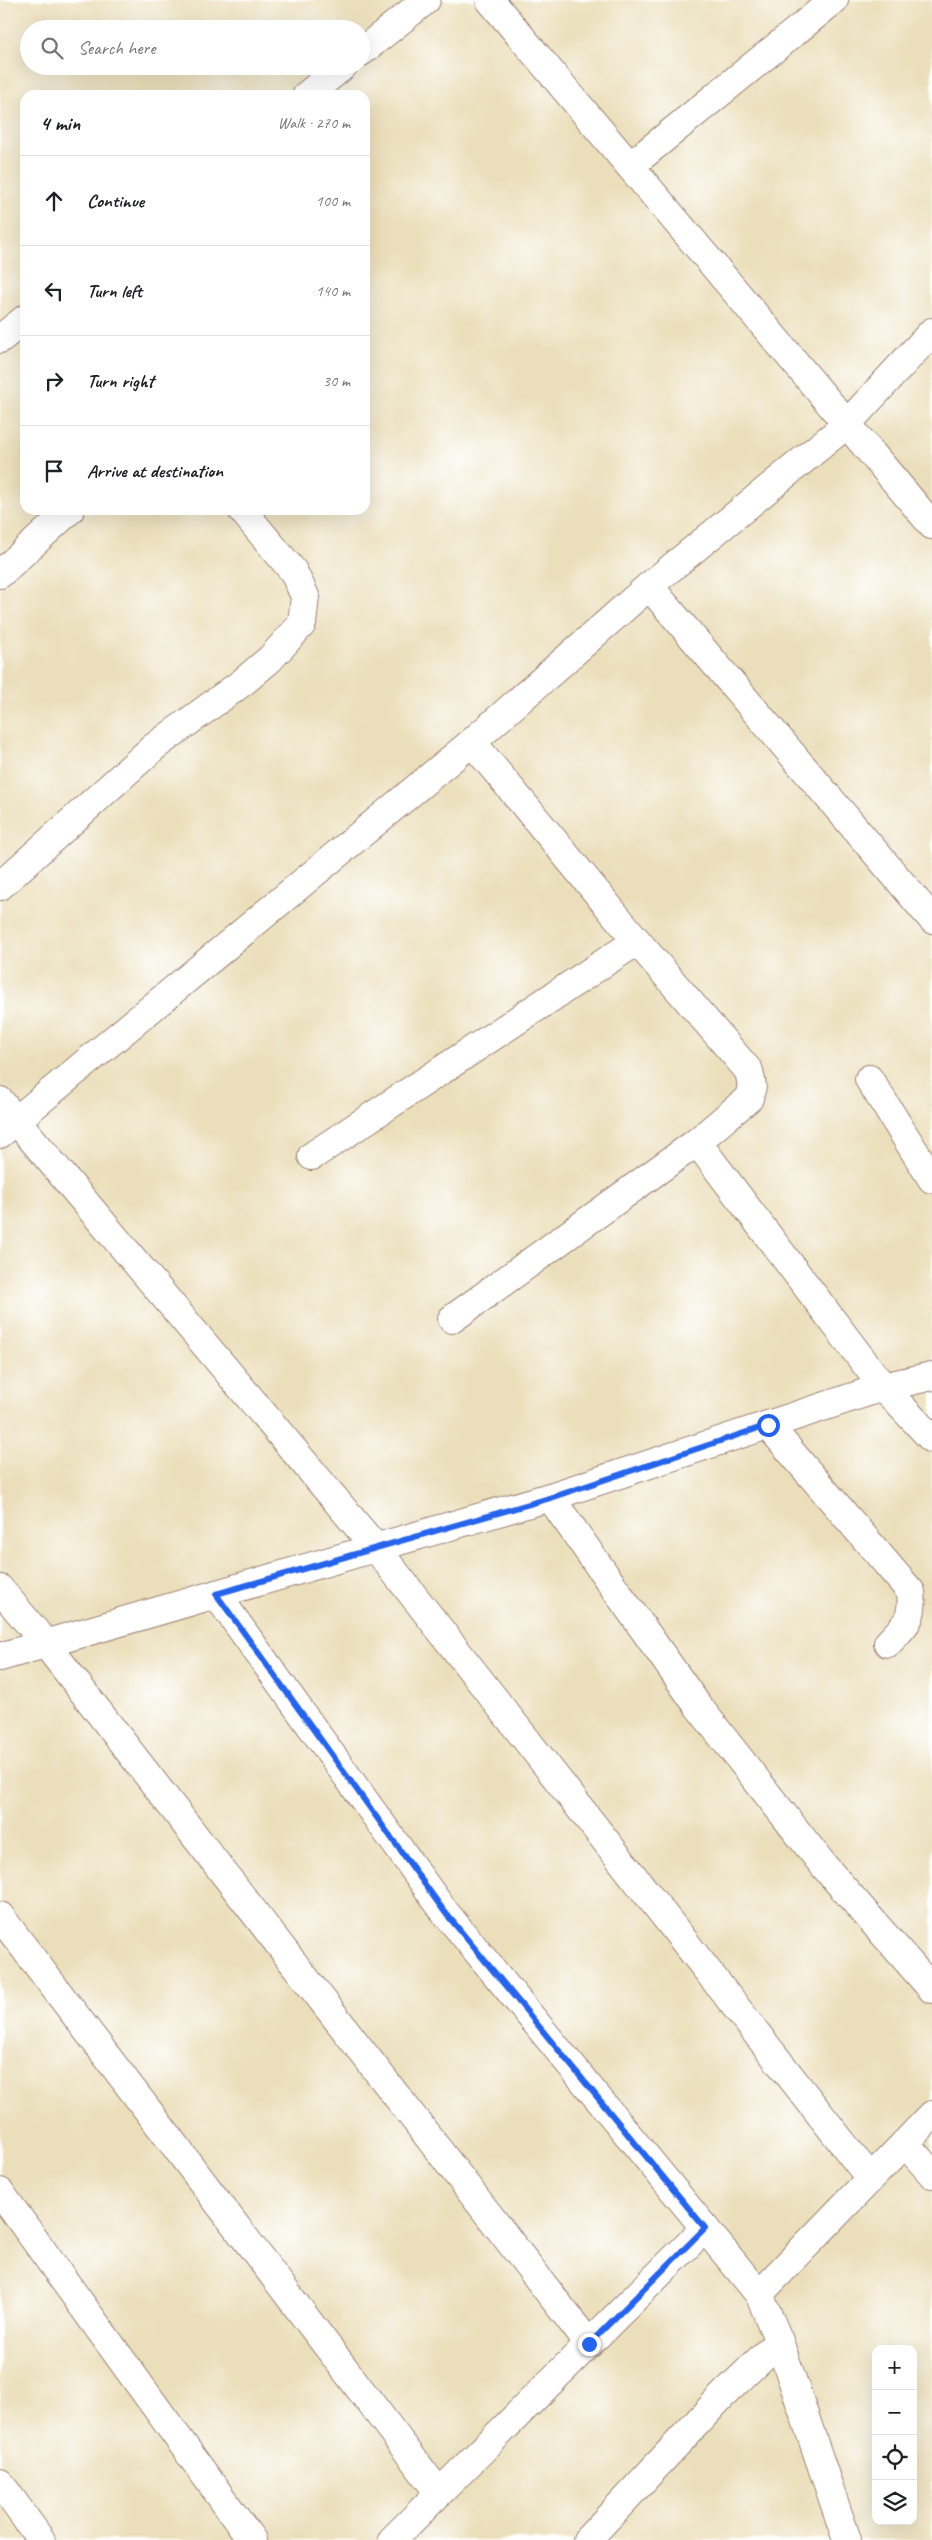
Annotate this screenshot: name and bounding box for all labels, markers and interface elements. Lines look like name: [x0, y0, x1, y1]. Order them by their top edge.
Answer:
search box: [20, 20, 370, 75]
icon: search: [38, 34, 66, 62]
text: Search here: [78, 36, 155, 60]
text: 4 min: [40, 110, 80, 136]
text: Walk · 270 m: [278, 113, 350, 133]
icon: ahead: [40, 187, 68, 215]
text: Continue: [87, 189, 144, 213]
text: 100 m: [316, 191, 350, 211]
icon: left: [40, 277, 68, 305]
text: Turn left: [87, 279, 142, 303]
text: 140 m: [316, 281, 350, 301]
icon: right: [40, 367, 68, 395]
text: Turn right: [87, 369, 154, 393]
text: 30 m: [323, 371, 350, 391]
icon: arrive: [40, 457, 68, 485]
text: Arrive at destination: [87, 459, 223, 483]
route start: [757, 1414, 780, 1437]
route end: [578, 2333, 601, 2356]
map controls: [872, 2345, 917, 2525]
button: +: [872, 2345, 917, 2390]
button: −: [872, 2390, 917, 2435]
button: locate: [872, 2435, 917, 2480]
button: layers: [872, 2480, 917, 2525]

